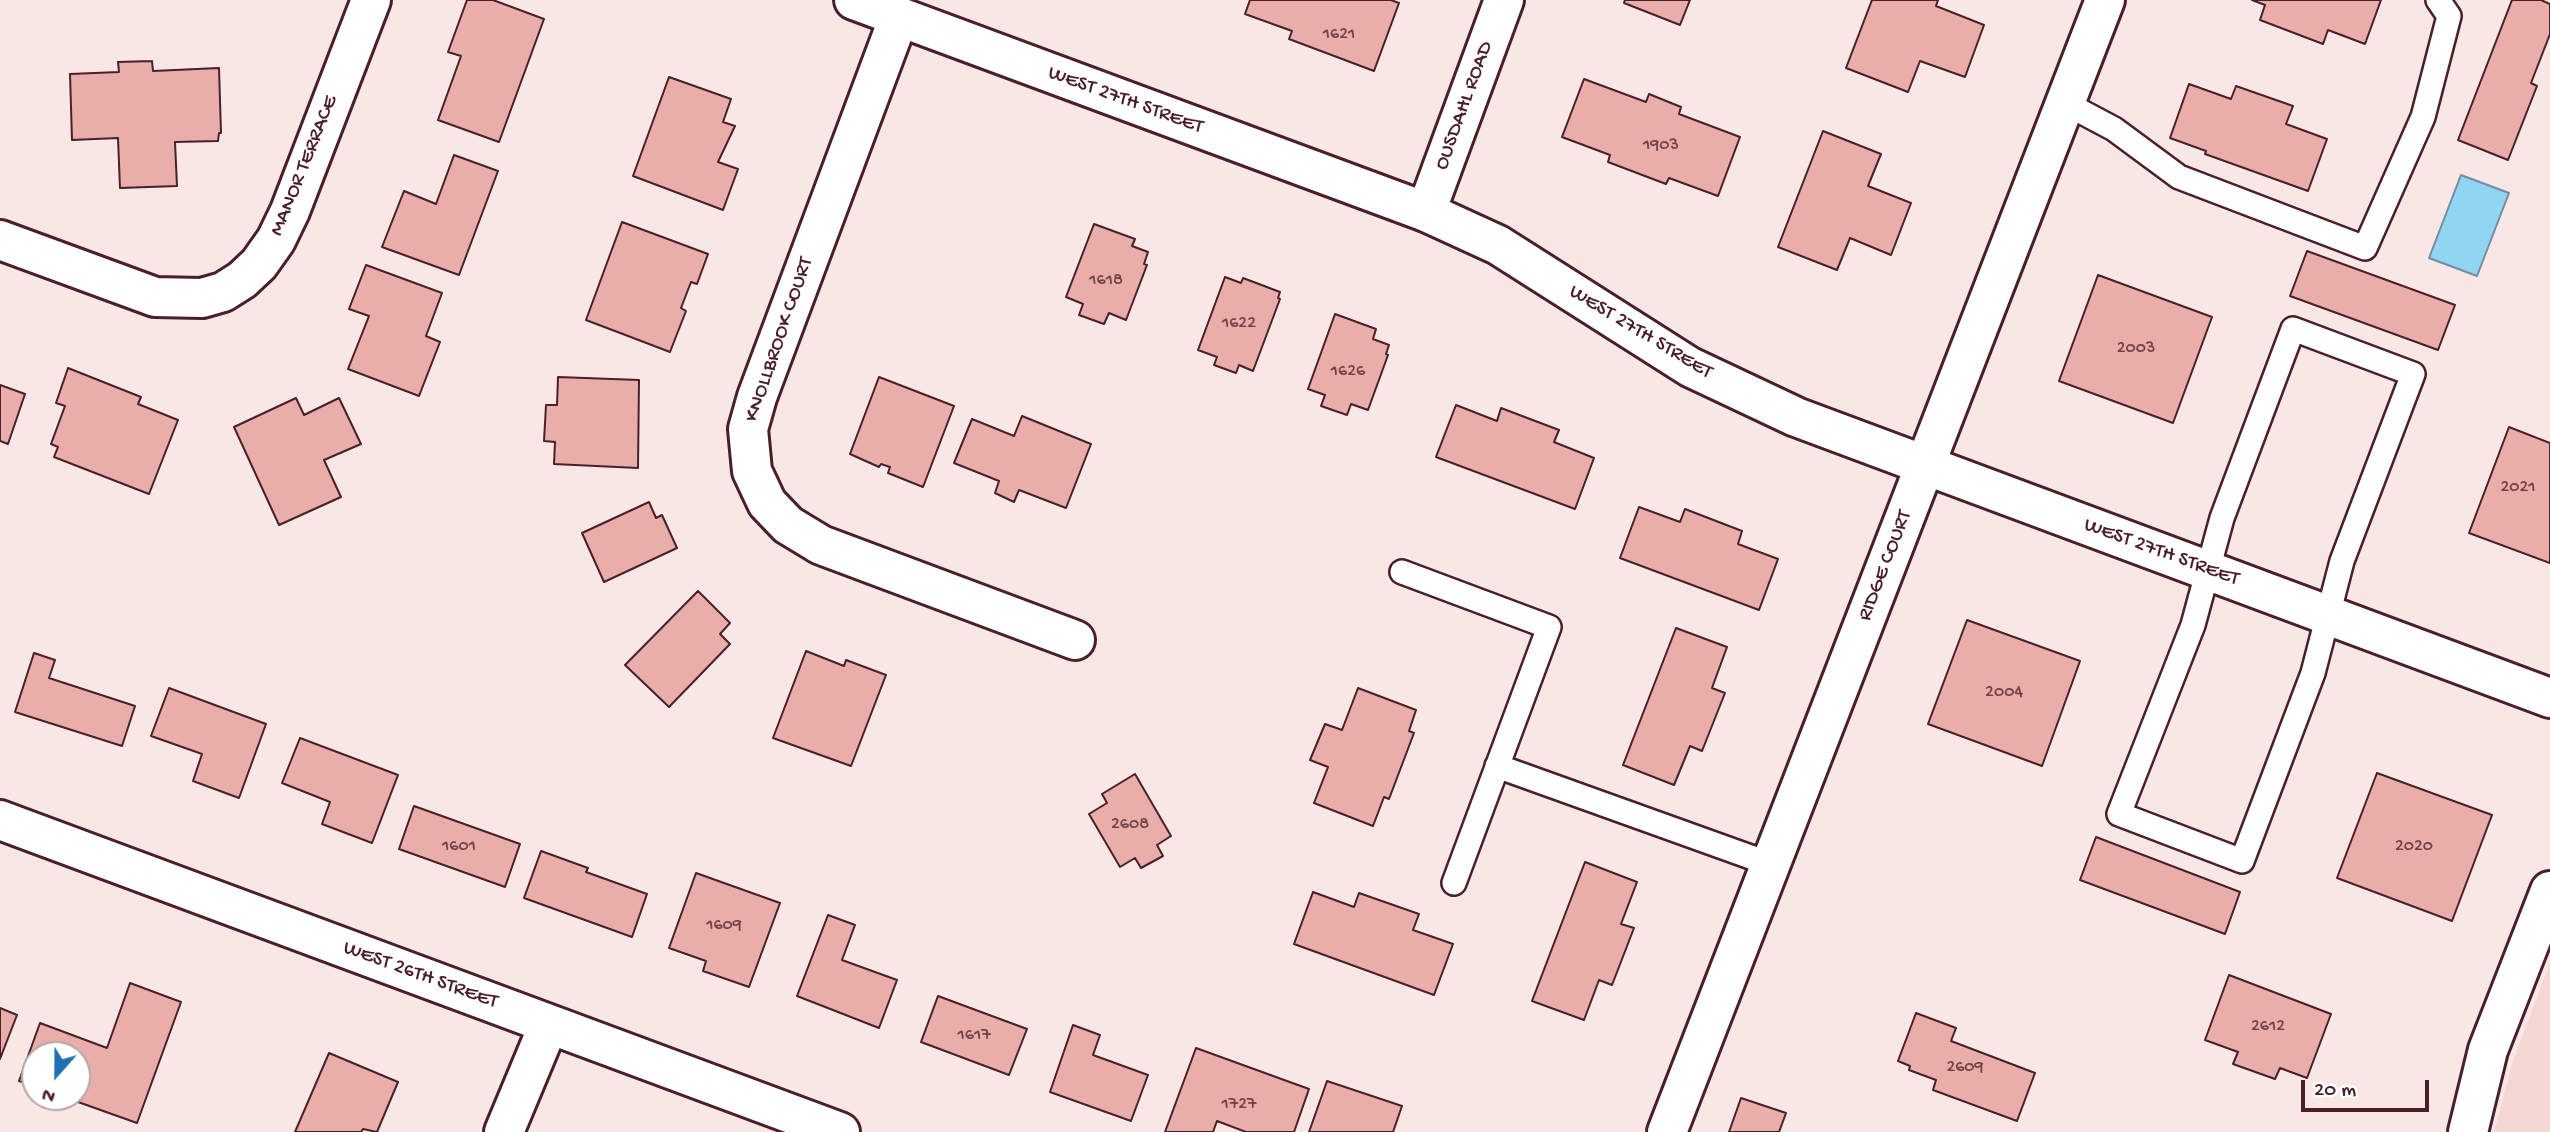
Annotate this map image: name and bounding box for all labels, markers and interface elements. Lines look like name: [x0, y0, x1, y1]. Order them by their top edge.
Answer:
house number: 1621: [1323, 24, 1355, 46]
street label: OUSDAHL ROAD: [1430, 38, 1500, 174]
street label: WEST 27TH STREET: [1044, 61, 1206, 141]
street label: MANOR TERRACE: [265, 92, 345, 240]
house number: 1903: [1643, 135, 1679, 157]
street label: KNOLLBROOK COURT: [740, 255, 820, 425]
house number: 1618: [1089, 270, 1123, 292]
street label: WEST 27TH STREET: [1564, 280, 1716, 386]
house number: 1622: [1222, 313, 1256, 335]
house number: 2003: [2117, 338, 2155, 360]
house number: 1626: [1331, 361, 1365, 383]
house number: 2021: [2500, 477, 2536, 499]
street label: RIDGE COURT: [1853, 507, 1919, 625]
street label: WEST 27TH STREET: [2080, 513, 2242, 593]
house number: 2004: [1985, 682, 2023, 704]
house number: 2608: [1111, 814, 1149, 836]
house number: 1601: [442, 836, 476, 858]
house number: 2020: [2395, 836, 2433, 858]
house number: 1609: [706, 915, 742, 937]
street label: WEST 26TH STREET: [339, 936, 501, 1016]
house number: 2612: [2251, 1016, 2285, 1038]
house number: 1617: [957, 1025, 991, 1047]
north arrow: [21, 1041, 91, 1111]
house number: 2609: [1946, 1057, 1984, 1079]
scale bar: [2305, 1066, 2433, 1110]
text: 20 m: [2314, 1079, 2356, 1104]
text: N: [39, 1081, 59, 1107]
house number: 1727: [1222, 1094, 1256, 1116]

